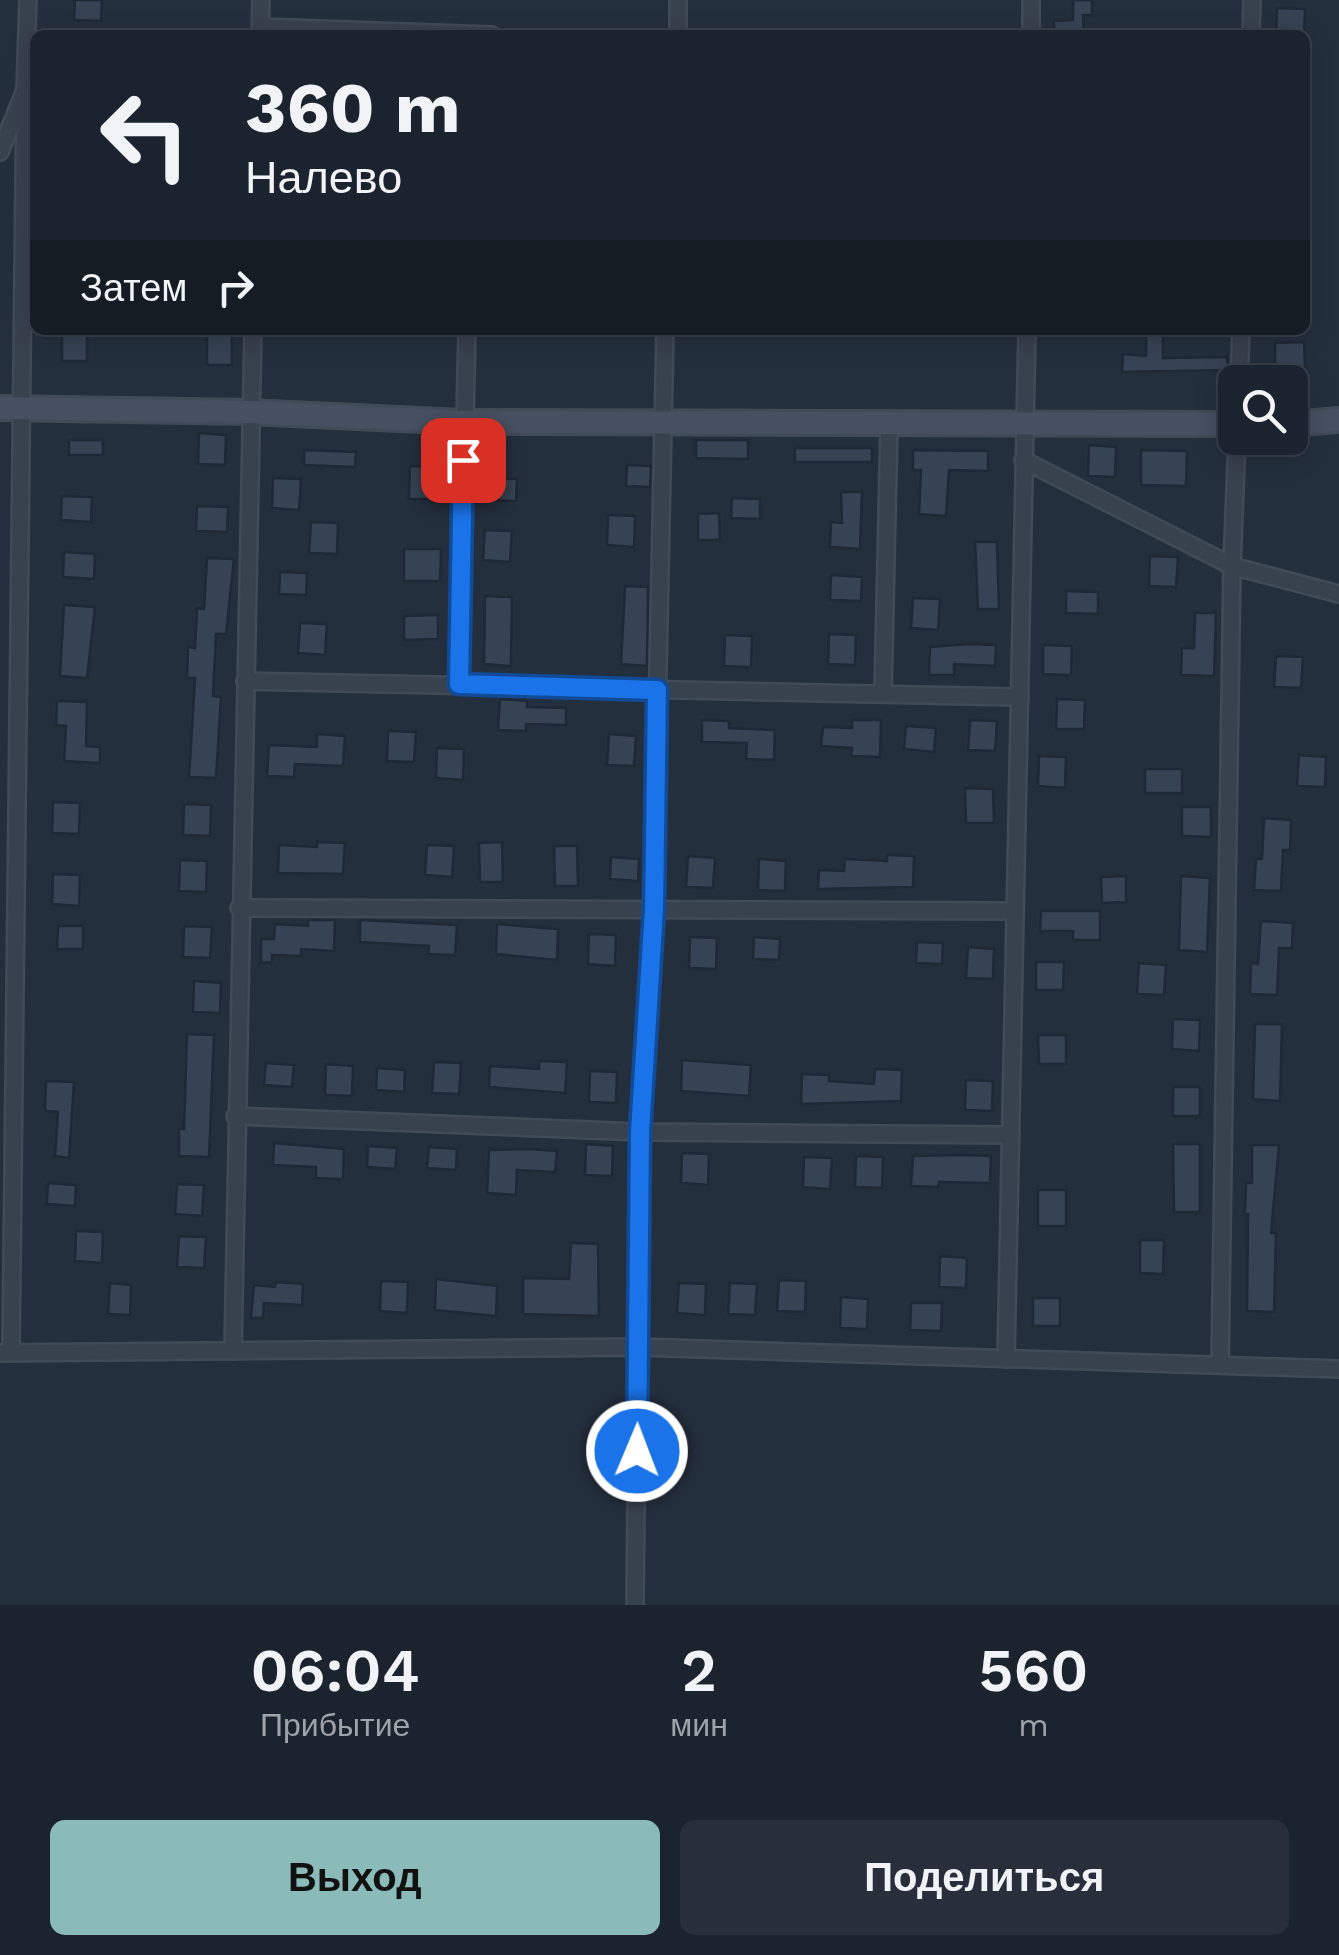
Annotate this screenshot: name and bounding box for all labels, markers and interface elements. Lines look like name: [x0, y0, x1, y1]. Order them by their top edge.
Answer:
text: 360 m: [245, 67, 461, 149]
icon: left: [80, 70, 210, 200]
text: Налево: [245, 151, 402, 204]
icon: right: [208, 260, 263, 315]
text: Затем: [80, 266, 188, 310]
map controls: [1218, 365, 1308, 455]
button: search: [1218, 365, 1308, 455]
pin: [421, 418, 506, 503]
icon: arrive: [436, 433, 491, 488]
position arrow: [585, 1399, 689, 1503]
text: 06:04: [251, 1635, 420, 1706]
text: 2: [681, 1635, 717, 1706]
text: 560: [978, 1635, 1088, 1706]
text: Прибытие: [260, 1706, 410, 1744]
text: мин: [670, 1706, 728, 1744]
text: m: [1018, 1706, 1049, 1744]
button: Выход: [50, 1820, 660, 1935]
button: Поделиться: [680, 1820, 1289, 1935]

